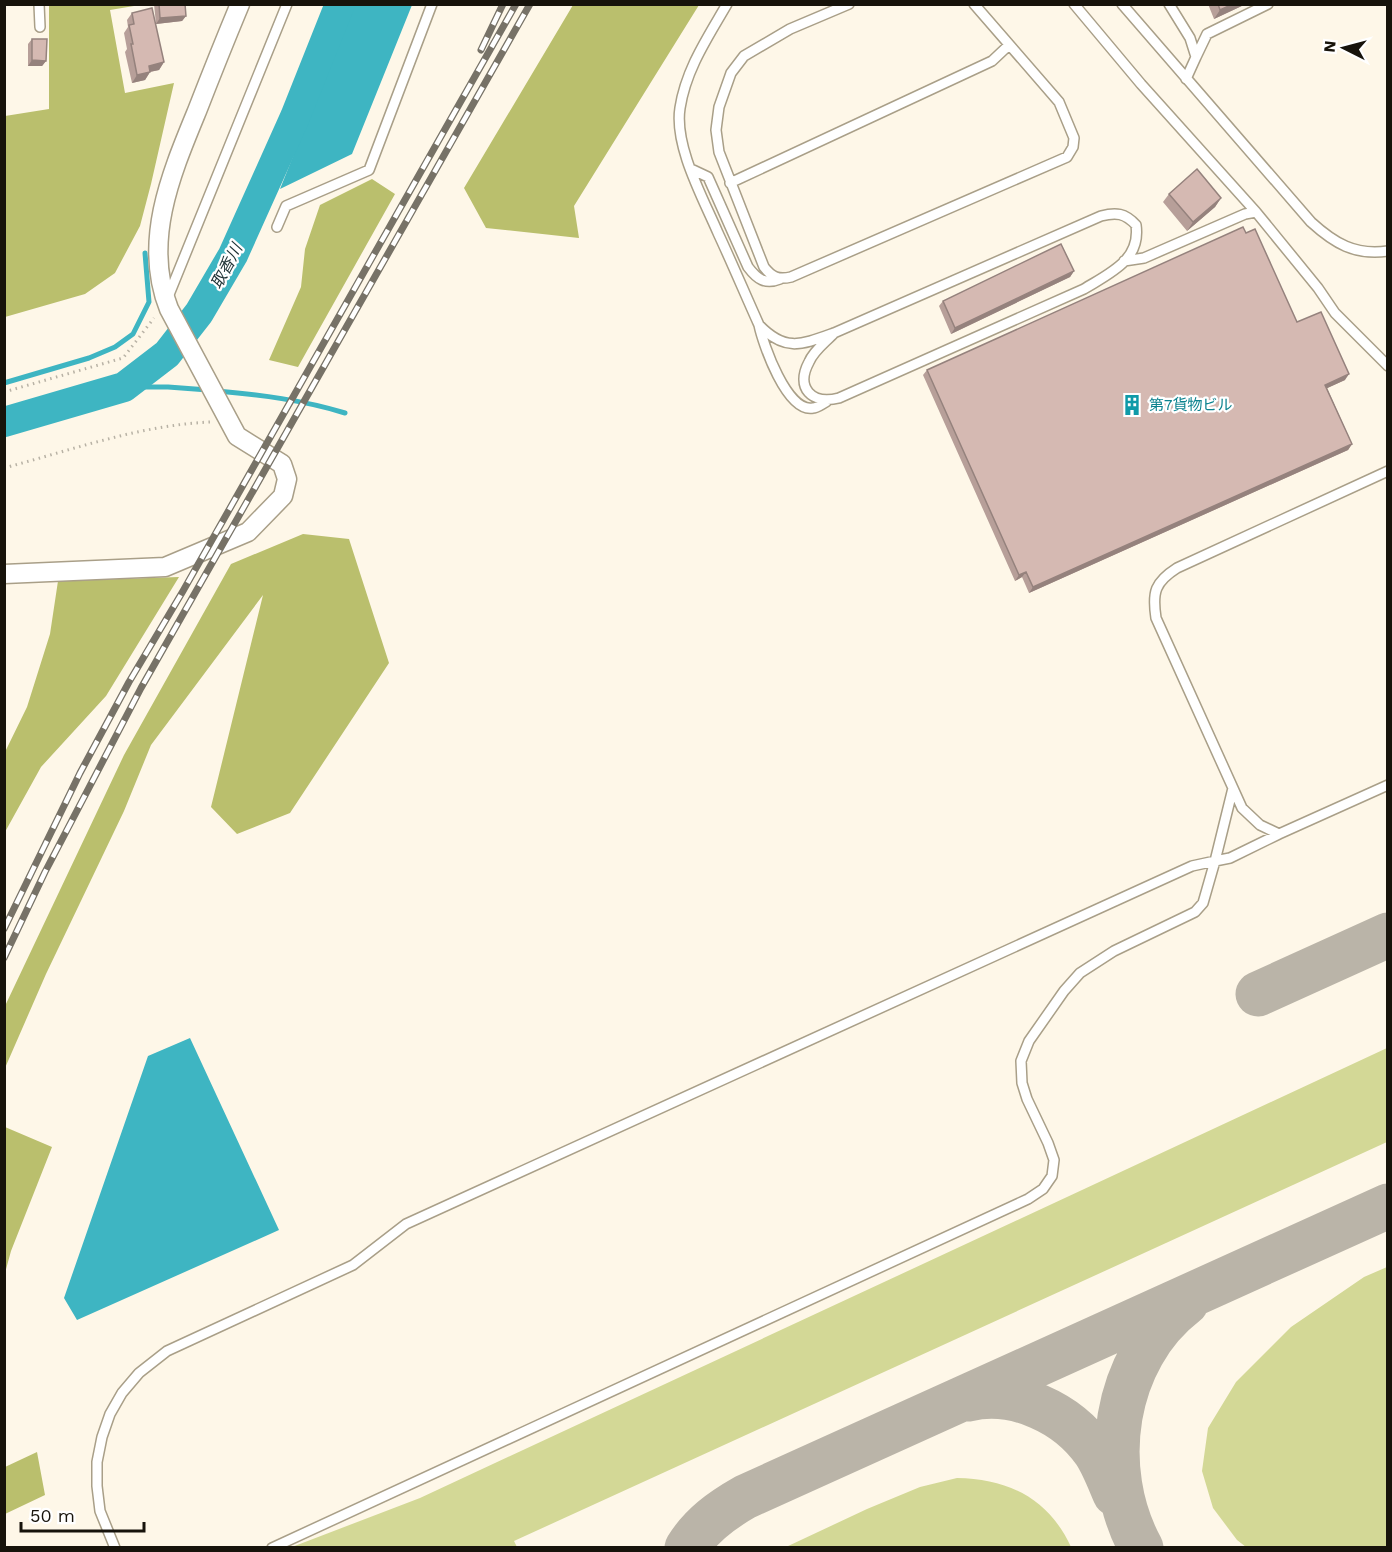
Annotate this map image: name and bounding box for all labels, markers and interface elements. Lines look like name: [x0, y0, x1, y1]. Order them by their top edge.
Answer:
north arrow: [1314, 18, 1374, 78]
text: N: [1320, 40, 1340, 53]
water label: 取香川: [207, 239, 247, 292]
building icon: 第7貨物ビル: [1120, 393, 1144, 417]
place label: 第7貨物ビル: [1149, 396, 1232, 414]
scale bar: [21, 1495, 144, 1533]
text: 50 m: [30, 1505, 75, 1526]

